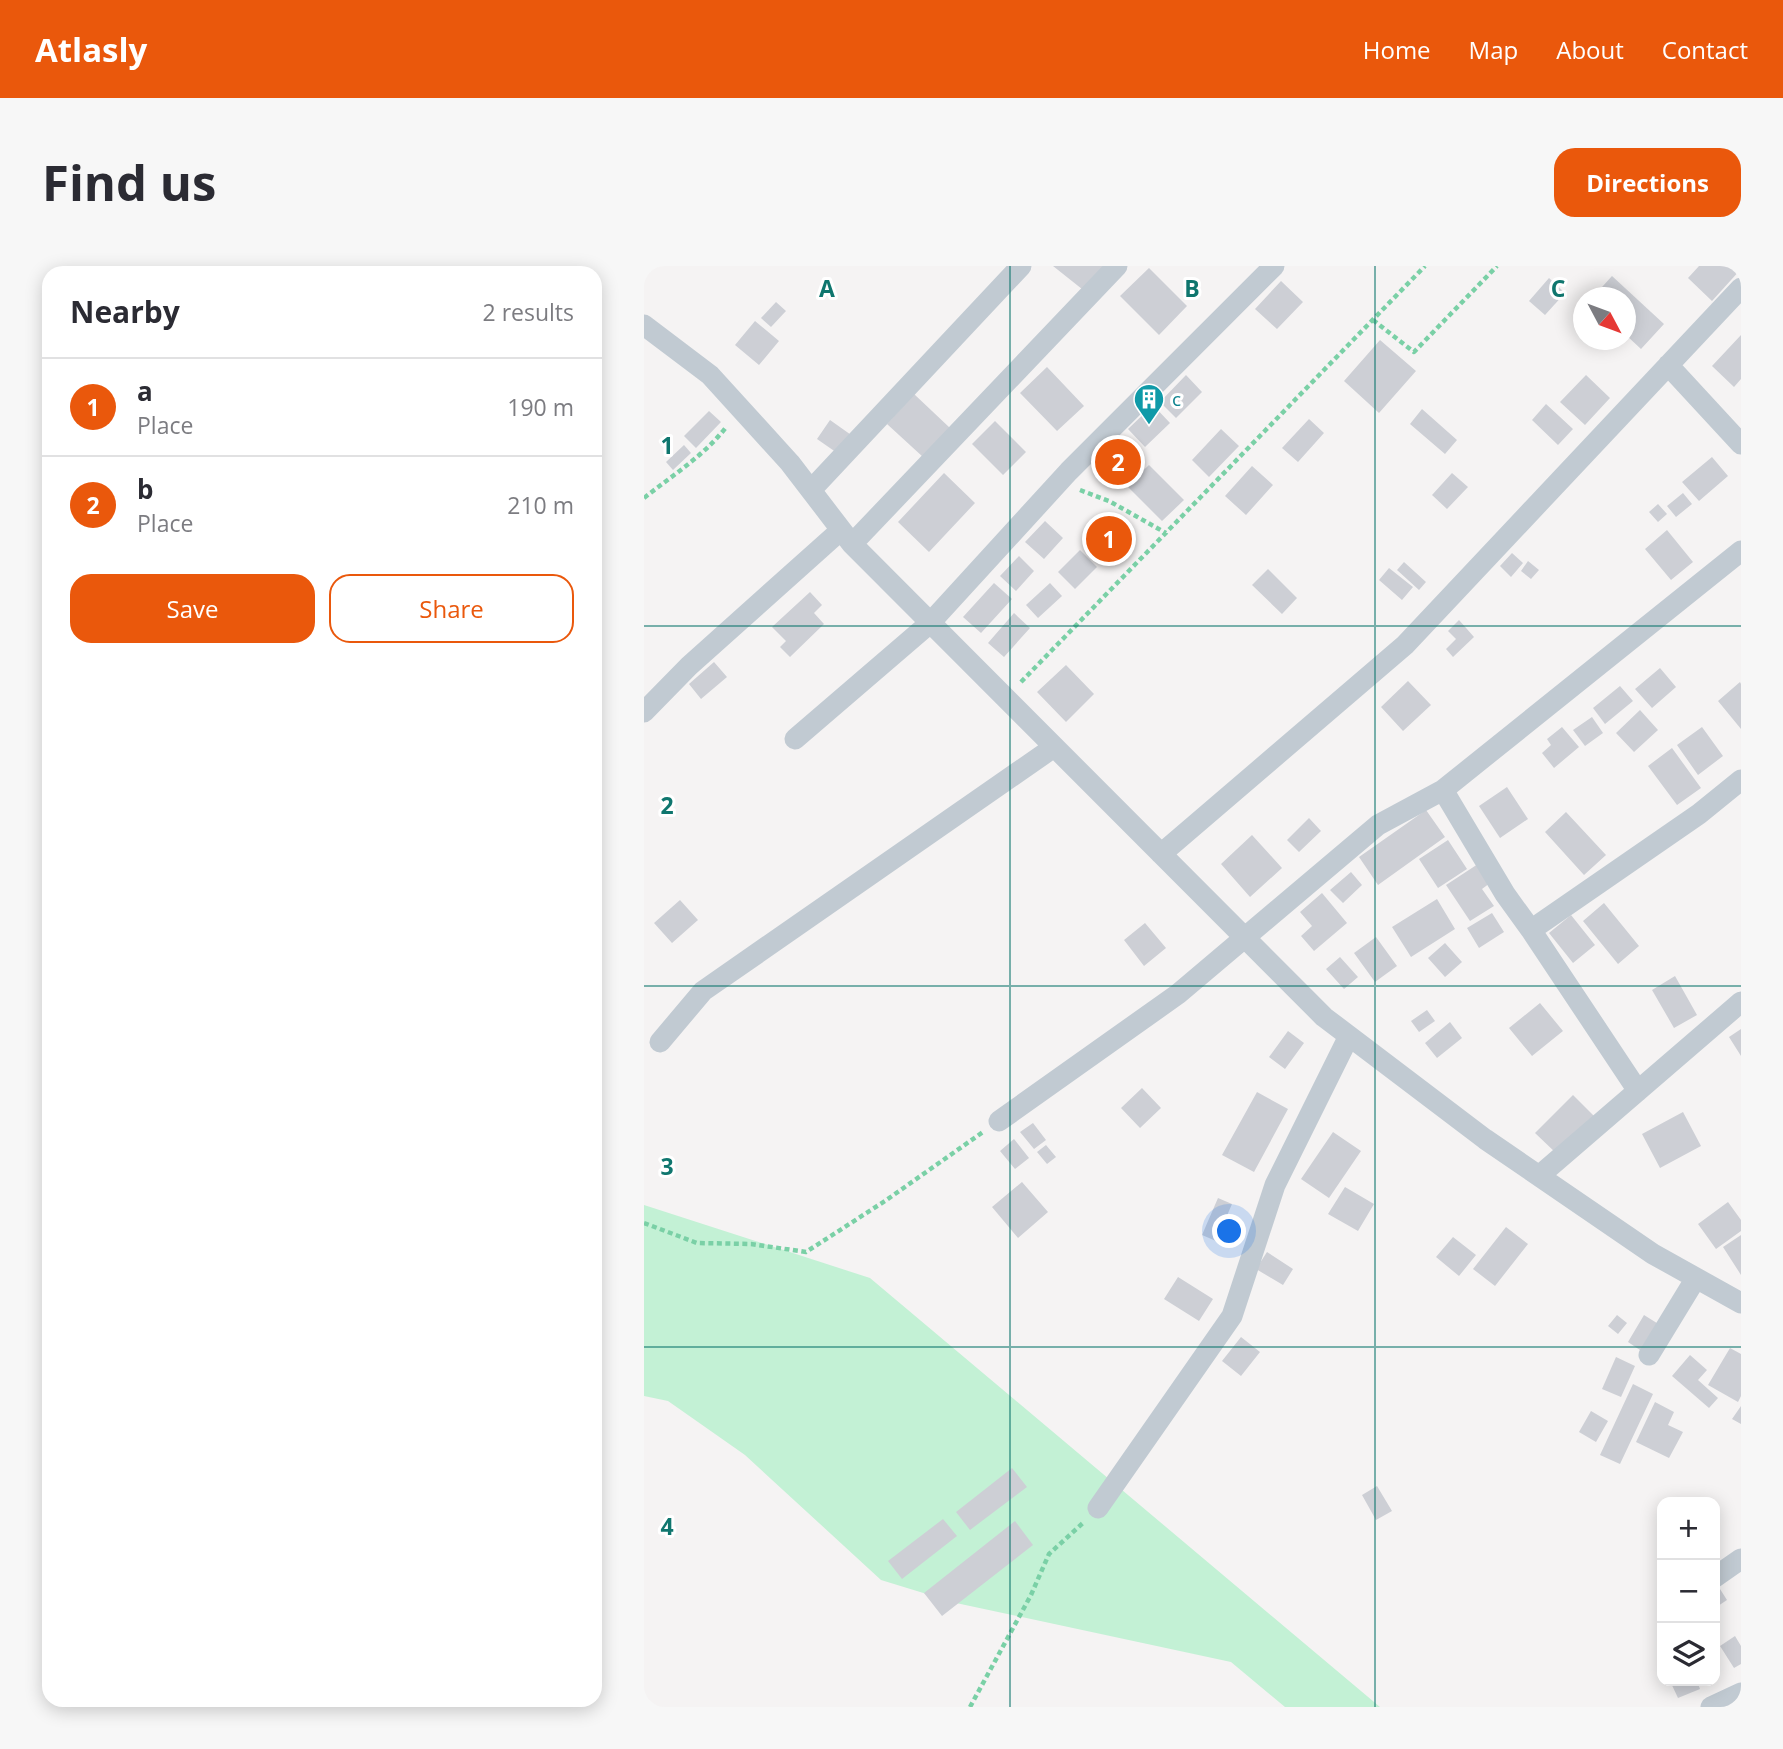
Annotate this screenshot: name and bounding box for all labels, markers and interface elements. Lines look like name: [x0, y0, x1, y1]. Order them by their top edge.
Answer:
text: Atlasly: [35, 27, 147, 72]
text: Home: [1363, 33, 1431, 66]
text: Map: [1469, 33, 1518, 66]
text: About: [1556, 33, 1624, 66]
text: Contact: [1662, 33, 1748, 66]
button: Directions: [1554, 148, 1741, 217]
text: Find us: [42, 149, 216, 215]
text: A: [819, 272, 835, 304]
text: B: [1184, 272, 1200, 304]
text: C: [1551, 272, 1565, 304]
north arrow: [1573, 287, 1636, 350]
text: Nearby: [70, 291, 180, 332]
text: 2 results: [483, 296, 574, 328]
text: a: [137, 373, 153, 409]
building icon: c: [1132, 382, 1166, 426]
place label: c: [1172, 386, 1181, 412]
text: 1: [86, 391, 100, 423]
text: 190 m: [507, 391, 574, 423]
text: Place: [137, 409, 193, 441]
text: 1: [660, 429, 674, 461]
pin: 2: [1095, 436, 1141, 488]
text: b: [137, 471, 153, 507]
text: 2: [86, 489, 100, 521]
text: 210 m: [507, 489, 574, 521]
text: Place: [137, 507, 193, 539]
pin: 1: [1086, 513, 1132, 565]
button: Save: [70, 574, 315, 643]
button: Share: [329, 574, 574, 643]
text: 2: [660, 789, 674, 821]
text: 3: [660, 1150, 674, 1182]
your location: [1212, 1214, 1246, 1248]
map controls: [1657, 1497, 1720, 1686]
button: +: [1657, 1497, 1720, 1560]
text: 4: [660, 1510, 674, 1542]
button: −: [1657, 1560, 1720, 1623]
button: layers: [1657, 1623, 1720, 1686]

